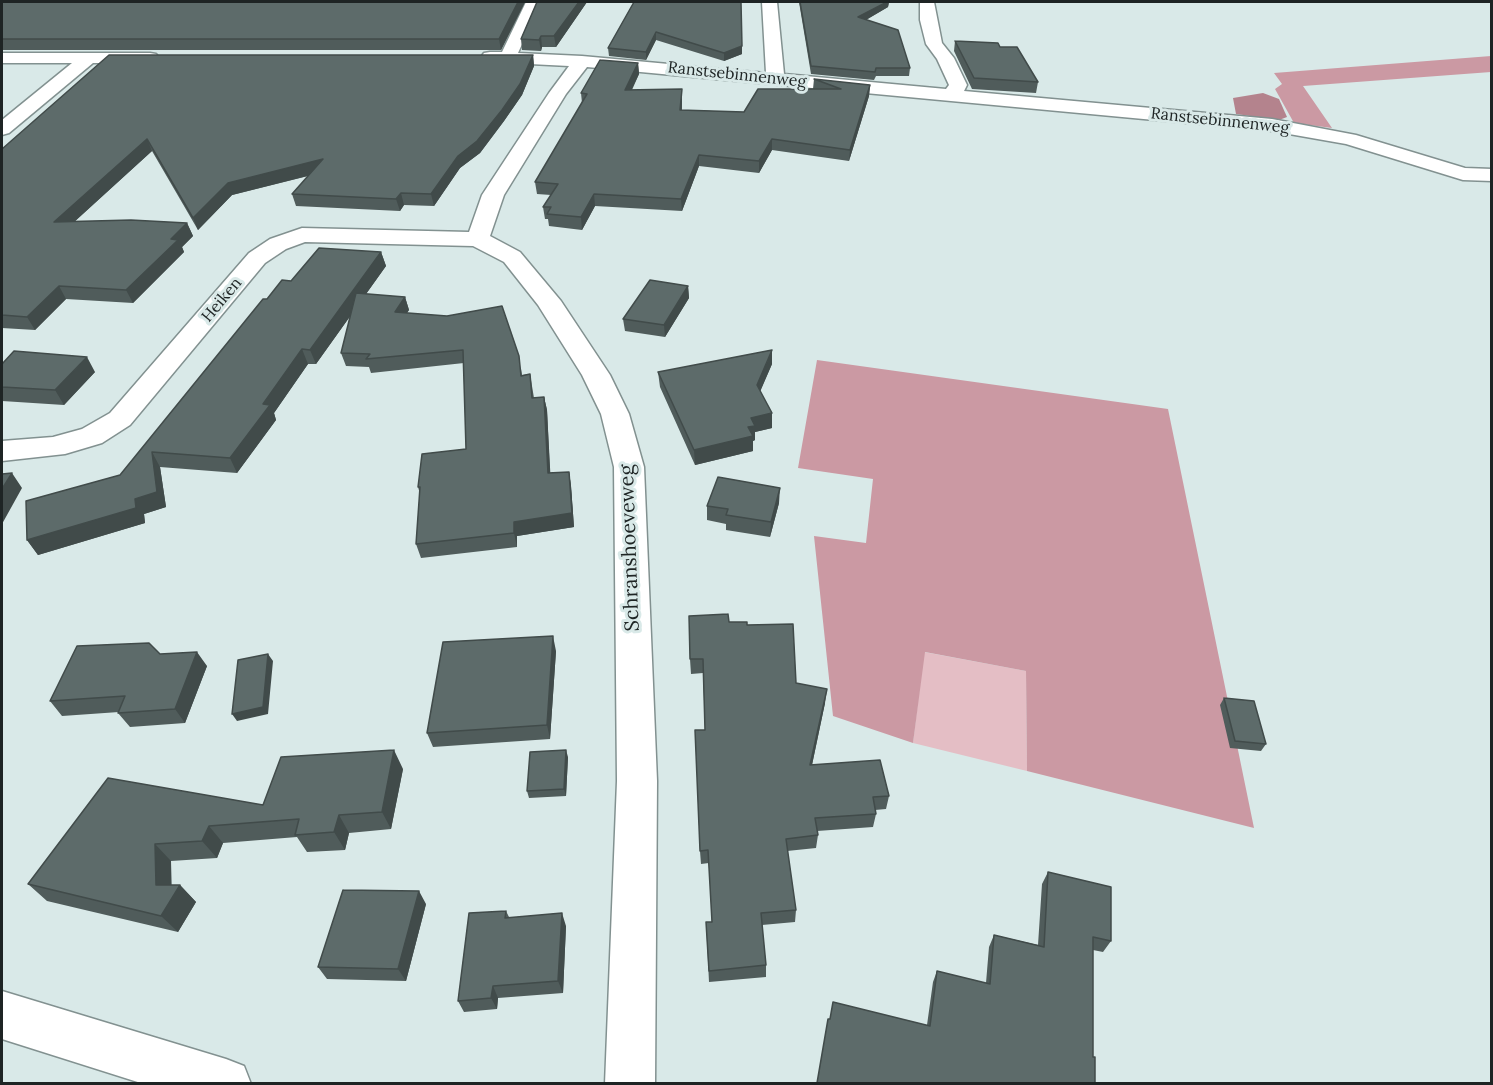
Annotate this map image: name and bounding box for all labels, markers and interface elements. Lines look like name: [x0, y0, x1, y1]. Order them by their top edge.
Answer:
street label: Ranstsebinnenweg: [667, 58, 807, 92]
street label: Ranstsebinnenweg: [1150, 104, 1290, 138]
street label: Heiken: [198, 274, 246, 326]
street label: Schranshoeveweg: [615, 464, 645, 632]

